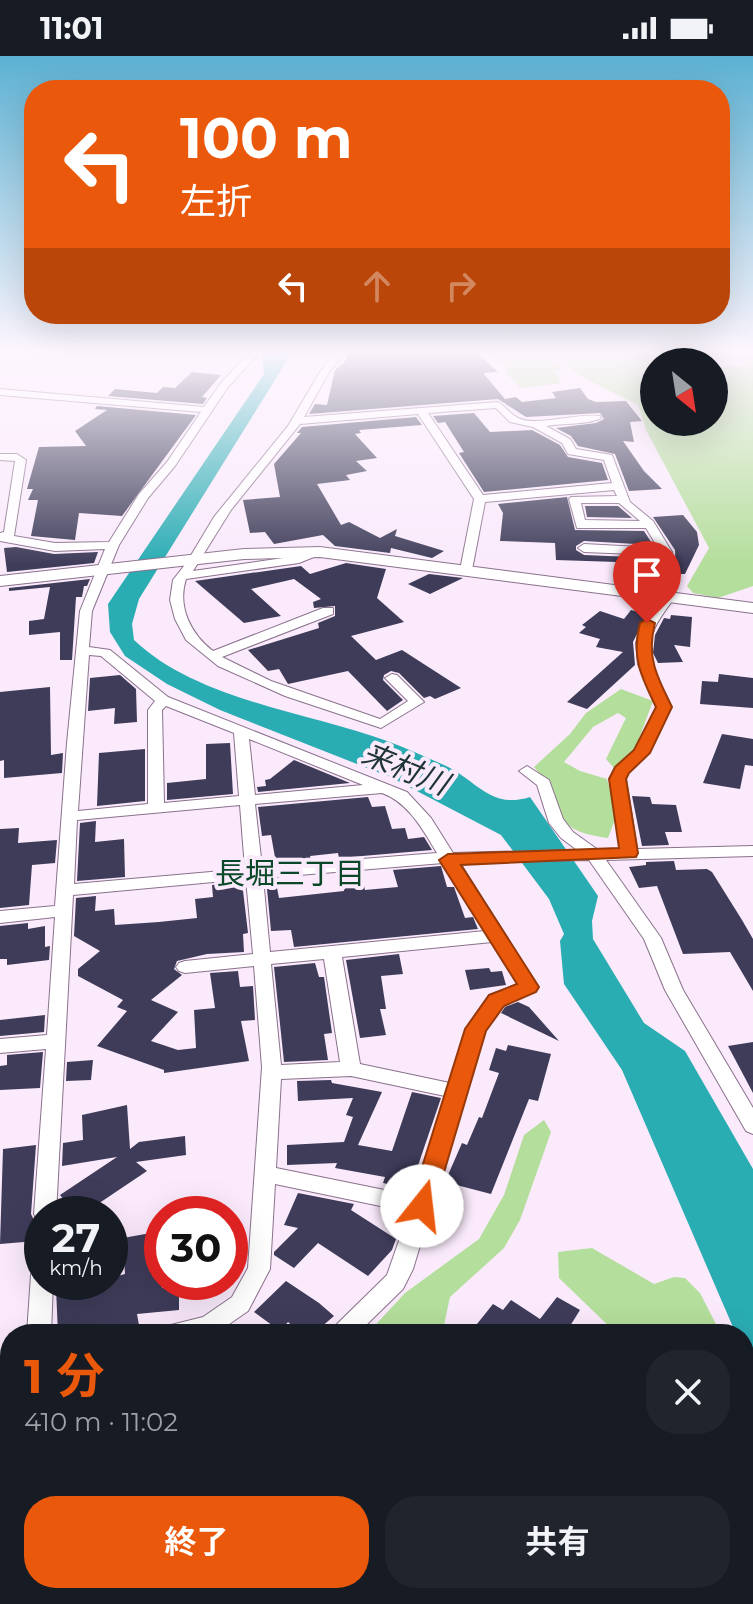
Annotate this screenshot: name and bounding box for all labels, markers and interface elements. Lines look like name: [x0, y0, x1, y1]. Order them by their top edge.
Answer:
text: 11:01: [40, 10, 103, 47]
text: 100 m: [180, 104, 353, 172]
icon: left: [48, 112, 152, 216]
text: 左折: [180, 179, 252, 223]
icon: left: [271, 264, 315, 308]
icon: ahead: [355, 264, 399, 308]
icon: right: [439, 264, 483, 308]
north arrow: [640, 348, 728, 436]
map controls: [640, 348, 728, 436]
pin: [613, 541, 681, 623]
icon: arrive: [625, 553, 669, 597]
water label: 来村川: [357, 735, 457, 804]
district label: 長堀三丁目: [215, 855, 365, 892]
position arrow: [380, 1164, 464, 1248]
speed limit sign: 30: [144, 1196, 248, 1300]
text: 27: [52, 1213, 100, 1262]
text: km/h: [49, 1256, 103, 1280]
text: 1 分: [24, 1347, 104, 1405]
button: close: [646, 1350, 730, 1434]
text: 410 m · 11:02: [24, 1406, 178, 1438]
button: 終了: [24, 1496, 369, 1588]
button: 共有: [385, 1496, 730, 1588]

